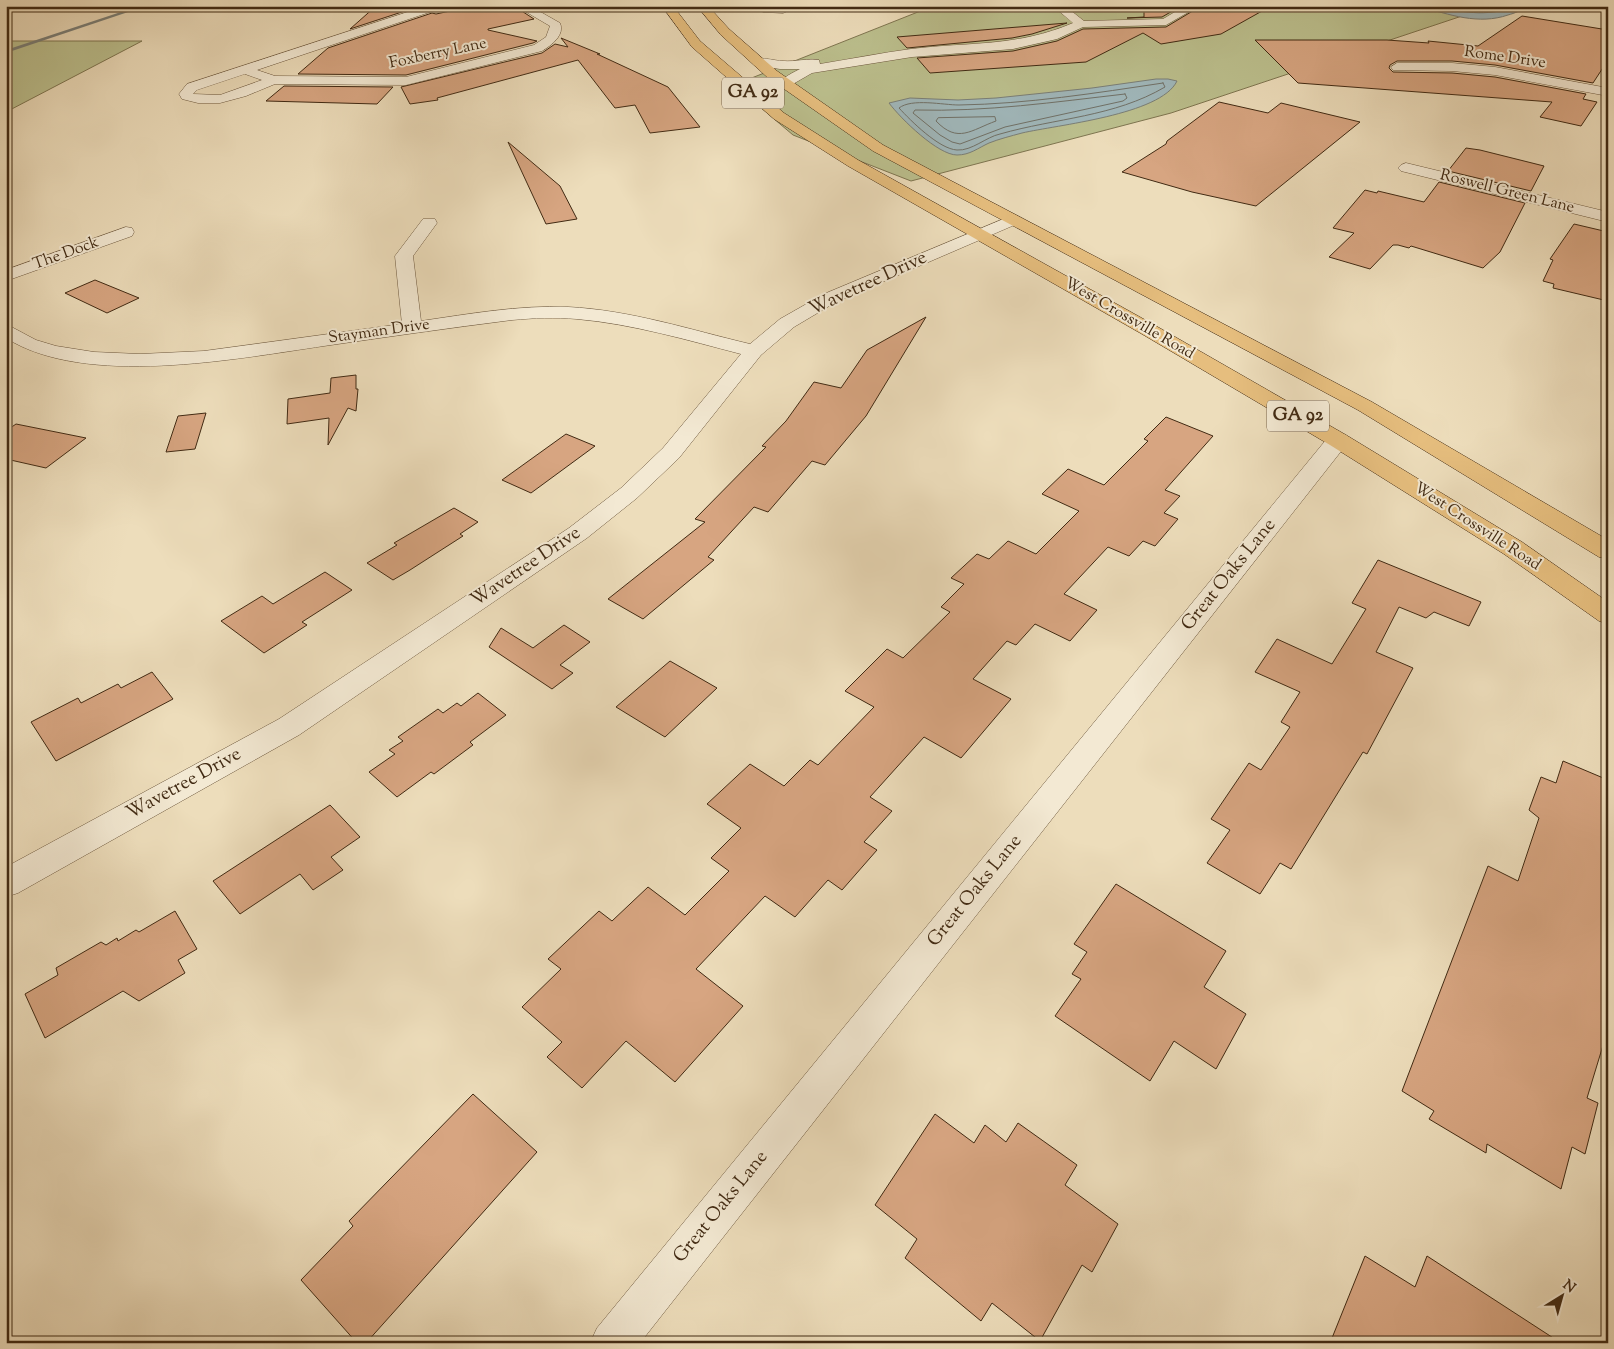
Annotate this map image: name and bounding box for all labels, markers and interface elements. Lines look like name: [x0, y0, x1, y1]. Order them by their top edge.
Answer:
street label: Foxberry Lane: [387, 32, 489, 76]
street label: Rome Drive: [1463, 41, 1547, 75]
road number: GA 92: [722, 78, 784, 109]
street label: Roswell Green Lane: [1437, 164, 1577, 220]
street label: The Dock: [30, 231, 102, 277]
street label: Wavetree Drive: [804, 245, 932, 323]
street label: West Crossville Road: [1059, 272, 1199, 366]
street label: Stayman Drive: [327, 314, 431, 350]
road number: GA 92: [1267, 401, 1329, 432]
street label: West Crossville Road: [1409, 477, 1545, 577]
street label: Great Oaks Lane: [1175, 513, 1283, 637]
street label: Wavetree Drive: [466, 520, 587, 614]
street label: Wavetree Drive: [122, 741, 247, 827]
street label: Great Oaks Lane: [921, 829, 1029, 953]
street label: Great Oaks Lane: [667, 1145, 775, 1269]
north arrow: [1536, 1272, 1586, 1322]
text: N: [1558, 1276, 1579, 1299]

